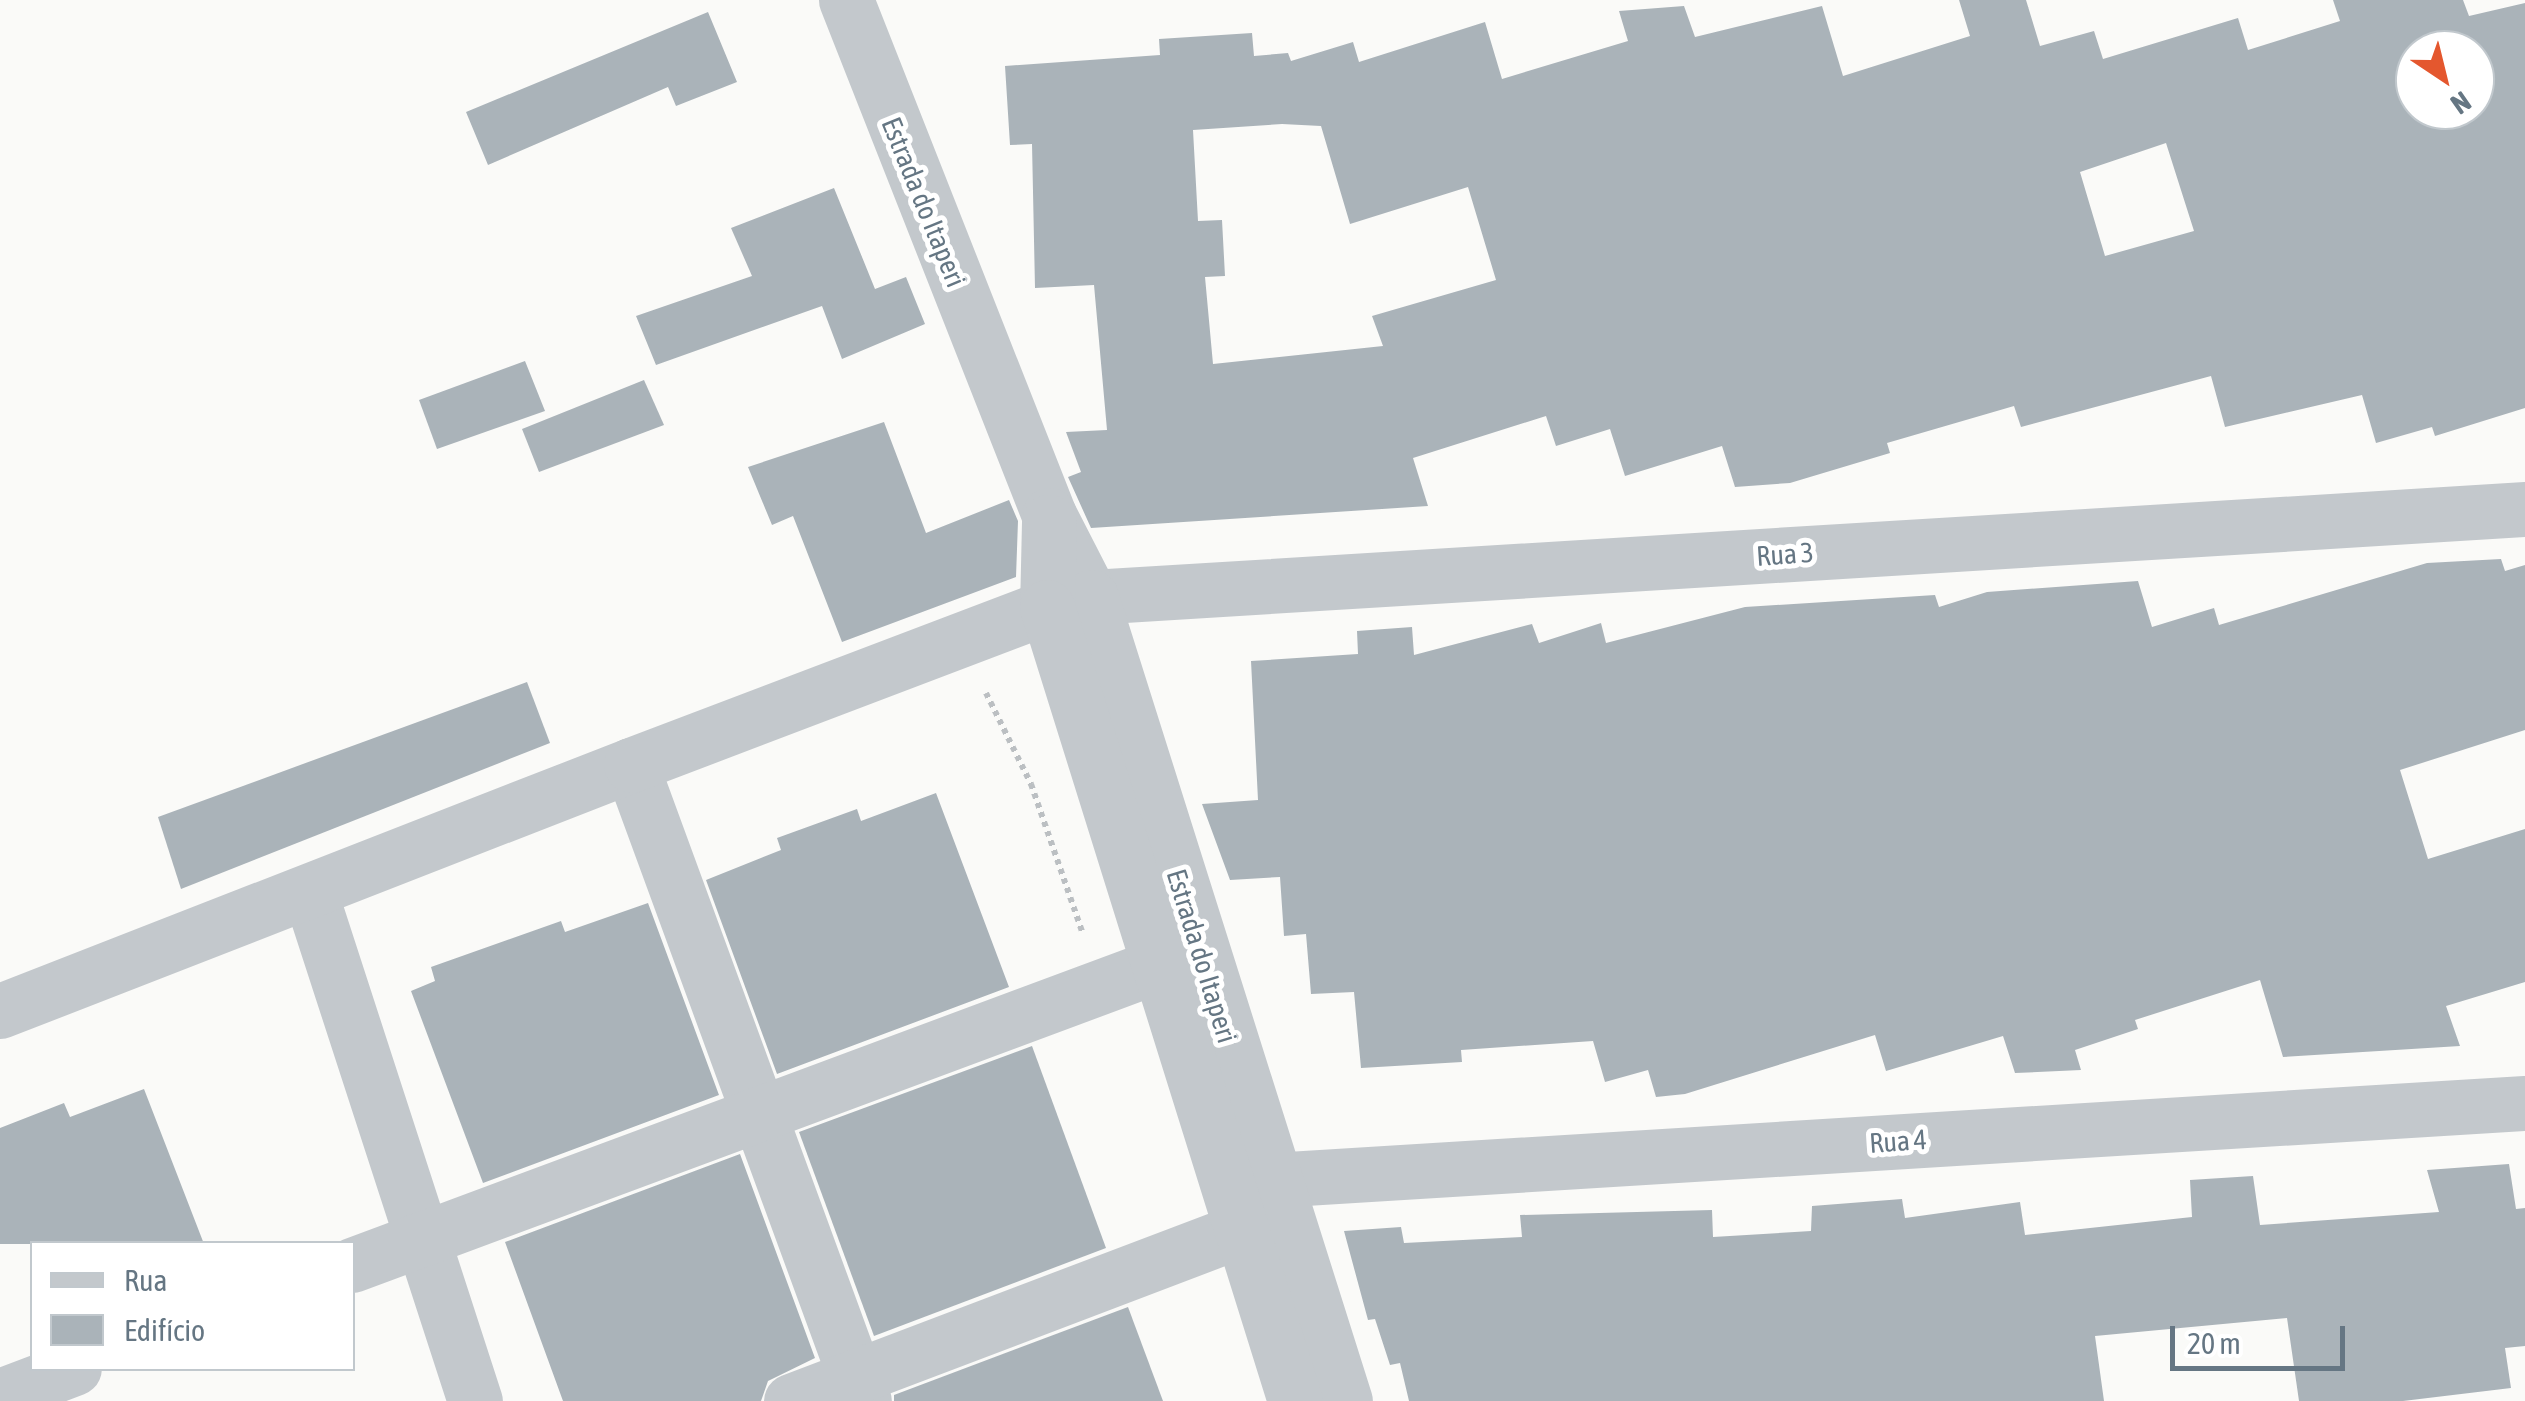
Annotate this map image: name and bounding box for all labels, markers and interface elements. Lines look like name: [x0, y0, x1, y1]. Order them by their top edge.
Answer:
north arrow: [2395, 30, 2495, 130]
text: N: [2445, 85, 2477, 121]
street label: Estrada do Itaperi: [875, 112, 973, 292]
street label: Rua 3: [1755, 535, 1815, 573]
street label: Estrada do Itaperi: [1160, 865, 1244, 1047]
street label: Rua 4: [1868, 1122, 1928, 1160]
legend: [30, 1241, 355, 1371]
text: Rua: [124, 1263, 167, 1297]
scale bar: [2175, 1306, 2350, 1368]
text: Edifício: [124, 1313, 205, 1347]
text: 20 m: [2187, 1326, 2241, 1360]

